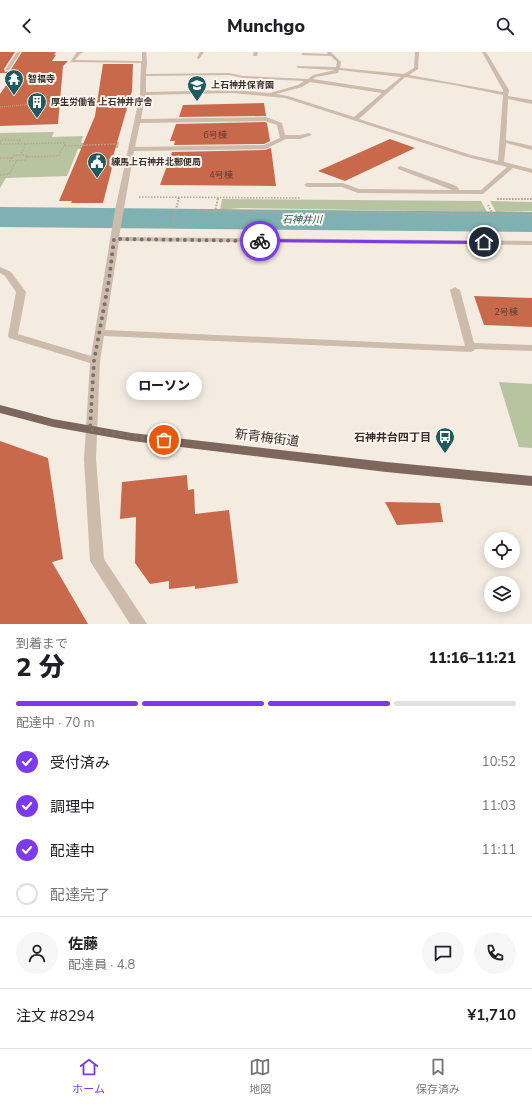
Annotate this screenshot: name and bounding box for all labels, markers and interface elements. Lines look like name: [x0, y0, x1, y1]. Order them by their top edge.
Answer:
text: Munchgo: [227, 14, 305, 38]
icon: back: [16, 15, 38, 37]
icon: search: [494, 15, 516, 37]
temple icon: 智福寺: [3, 68, 25, 96]
place label: 智福寺: [28, 73, 55, 85]
school or university icon: 上石神井保育園: [186, 74, 208, 102]
place label: 上石神井保育園: [211, 79, 274, 91]
building icon: 厚生労働省 上石神井庁舎: [26, 91, 48, 119]
place label: 厚生労働省 上石神井庁舎: [51, 96, 152, 108]
house number: 6号棟: [203, 129, 228, 141]
public building icon: 練馬上石神井北郵便局: [86, 151, 108, 179]
place label: 練馬上石神井北郵便局: [111, 156, 201, 168]
house number: 4号棟: [209, 169, 234, 181]
water label: 石神井川: [282, 213, 323, 227]
courier: [240, 221, 280, 261]
pin: [467, 225, 501, 259]
icon: bike: [249, 230, 271, 252]
icon: home: [473, 231, 495, 253]
house number: 2号棟: [494, 306, 519, 318]
callout: ローソン: [126, 372, 202, 400]
text: ローソン: [138, 377, 190, 395]
pin: [147, 423, 181, 457]
street label: 新青梅街道: [234, 425, 300, 451]
bus stop icon: 石神井台四丁目: [434, 426, 456, 454]
icon: bag: [153, 429, 175, 451]
place label: 石神井台四丁目: [354, 430, 431, 445]
map controls: [484, 532, 520, 612]
button: locate: [484, 532, 520, 568]
button: layers: [484, 576, 520, 612]
text: 到着まで: [16, 635, 68, 653]
text: 11:16–11:21: [429, 648, 516, 668]
text: 2 分: [16, 650, 65, 685]
text: 配達中 · 70 m: [16, 714, 95, 732]
icon: check: [16, 751, 38, 773]
text: 受付済み: [50, 753, 110, 773]
text: 10:52: [482, 753, 516, 771]
icon: check: [16, 795, 38, 817]
text: 調理中: [50, 797, 95, 817]
text: 11:03: [482, 797, 516, 815]
icon: check: [16, 839, 38, 861]
text: 配達中: [50, 841, 95, 861]
text: 11:11: [482, 841, 516, 859]
text: 配達完了: [50, 885, 110, 905]
button: person: [16, 932, 58, 974]
button: chat: [422, 932, 464, 974]
button: phone: [474, 932, 516, 974]
text: 佐藤: [68, 934, 98, 954]
text: 配達員 · 4.8: [68, 956, 135, 974]
text: ¥1,710: [467, 1005, 516, 1025]
text: 注文 #8294: [16, 1006, 95, 1026]
tab: ホーム: [72, 1056, 105, 1097]
tab: 地図: [249, 1056, 271, 1097]
tab: 保存済み: [416, 1056, 460, 1097]

